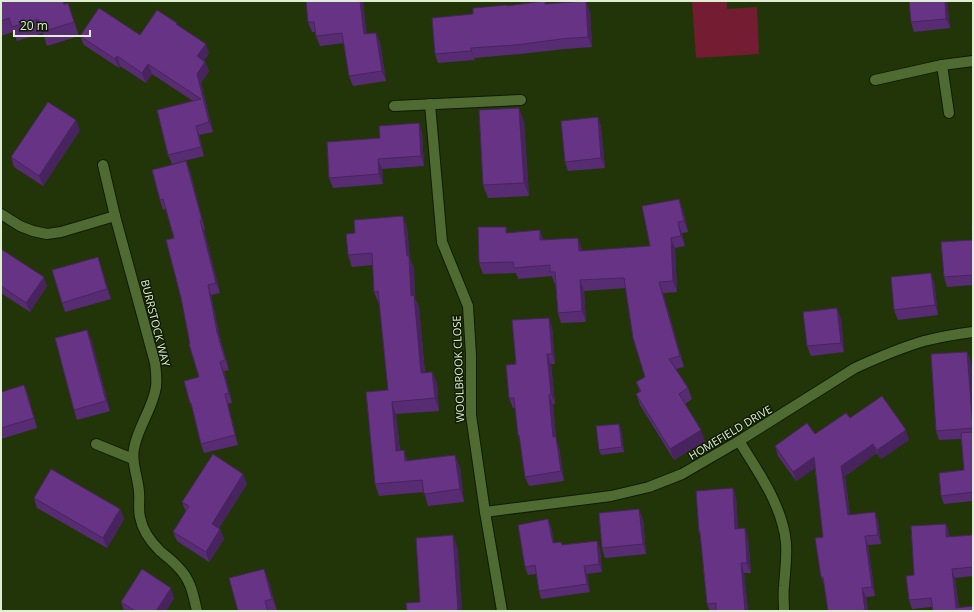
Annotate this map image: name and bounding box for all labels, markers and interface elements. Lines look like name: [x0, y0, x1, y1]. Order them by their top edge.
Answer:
scale bar: [14, 12, 90, 38]
text: 20 m: [20, 17, 48, 34]
street label: BURRSTOCK WAY: [138, 278, 174, 369]
street label: WOOLBROOK CLOSE: [449, 315, 467, 423]
street label: HOMEFIELD DRIVE: [686, 401, 774, 463]

